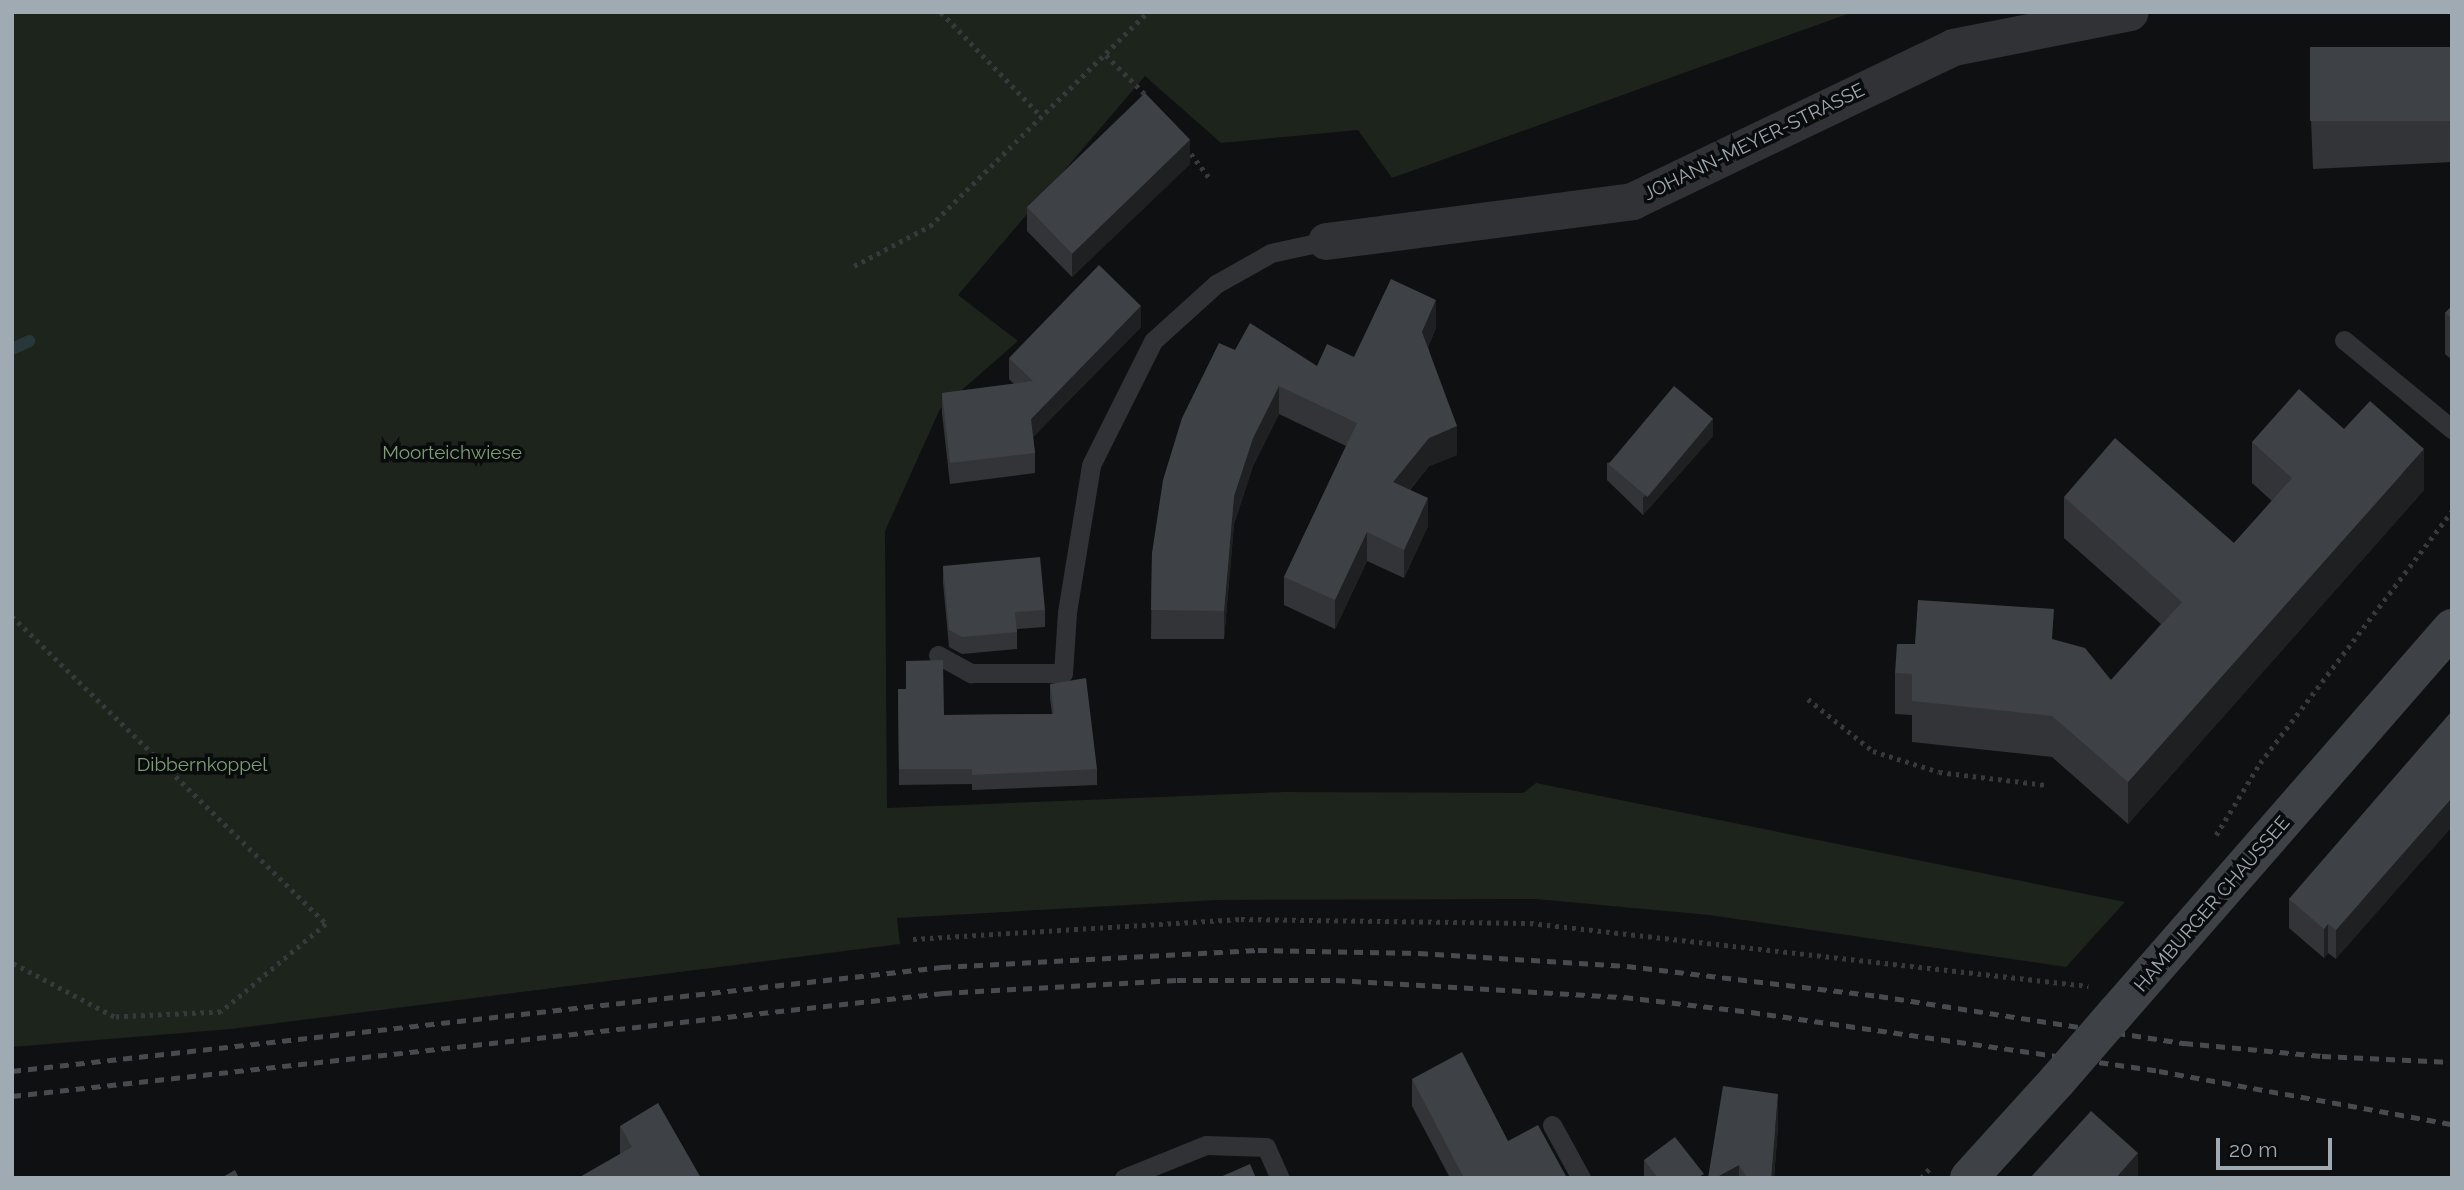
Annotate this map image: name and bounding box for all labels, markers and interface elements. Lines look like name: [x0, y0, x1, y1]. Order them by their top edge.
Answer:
street label: JOHANN-MEYER-STRASSE: [1640, 79, 1868, 205]
park label: Moorteichwiese: [382, 442, 522, 464]
park label: Dibbernkoppel: [137, 754, 267, 776]
street label: HAMBURGER CHAUSSEE: [2130, 812, 2294, 996]
scale bar: [2219, 1124, 2334, 1168]
text: 20 m: [2229, 1137, 2277, 1162]

